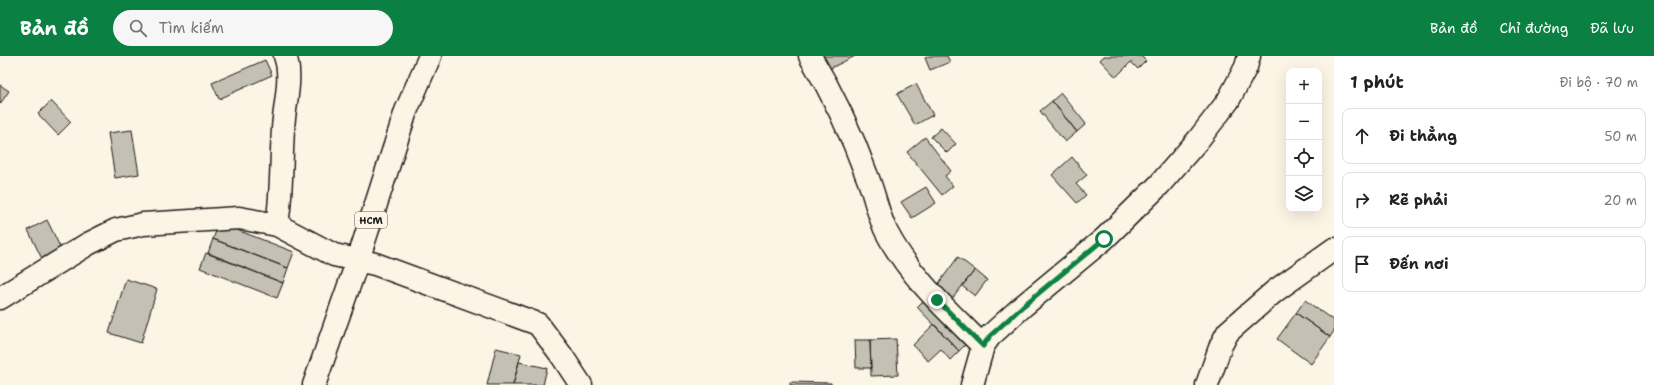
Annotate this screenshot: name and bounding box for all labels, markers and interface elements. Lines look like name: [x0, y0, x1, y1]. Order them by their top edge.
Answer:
search box: [113, 10, 393, 46]
text: Bản đồ: [20, 16, 89, 41]
icon: search: [127, 17, 149, 39]
text: Tìm kiếm: [159, 18, 224, 38]
text: Bản đồ: [1430, 19, 1477, 37]
text: Chỉ đường: [1499, 19, 1568, 37]
text: Đã lưu: [1590, 19, 1634, 37]
map controls: [1286, 68, 1322, 212]
button: +: [1286, 68, 1322, 104]
text: 1 phút: [1350, 71, 1404, 93]
text: Đi bộ · 70 m: [1560, 74, 1638, 91]
button: −: [1286, 104, 1322, 140]
icon: ahead: [1351, 125, 1373, 147]
text: Đi thẳng: [1389, 126, 1457, 146]
text: 50 m: [1604, 128, 1637, 145]
button: locate: [1286, 140, 1322, 176]
button: layers: [1286, 176, 1322, 212]
icon: right: [1351, 189, 1373, 211]
text: Rẽ phải: [1389, 190, 1448, 210]
text: 20 m: [1604, 192, 1637, 209]
road number: HCM: [355, 212, 387, 228]
route start: [1095, 230, 1113, 248]
icon: arrive: [1351, 253, 1373, 275]
text: Đến nơi: [1389, 254, 1448, 274]
route end: [928, 291, 946, 309]

